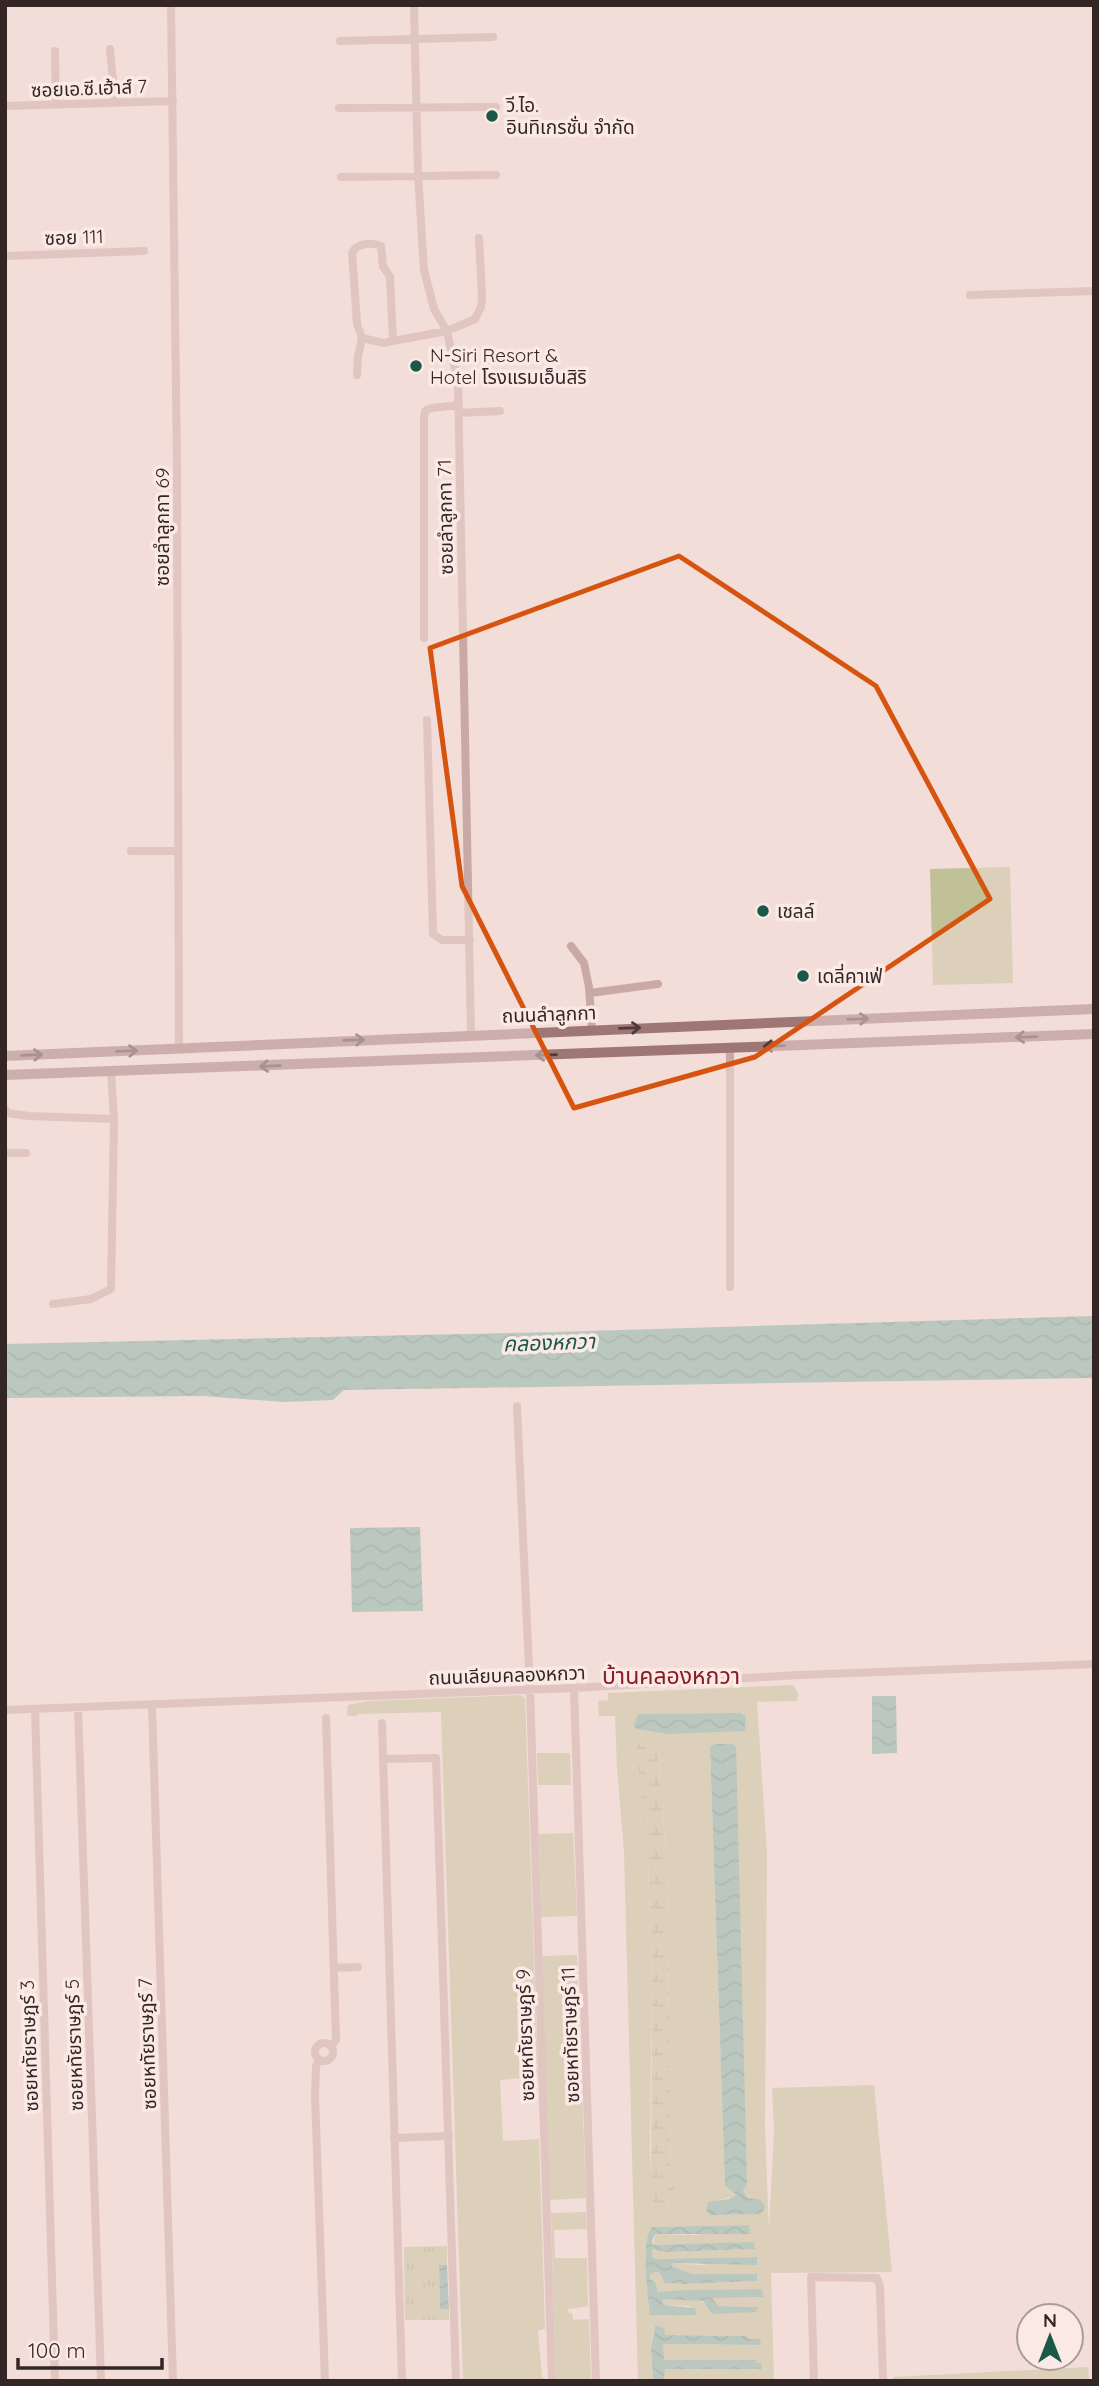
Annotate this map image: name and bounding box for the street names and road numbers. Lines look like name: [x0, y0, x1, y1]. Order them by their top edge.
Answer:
street label: ซอยเอ.ซี.เฮ้าส์ 7: [31, 74, 148, 102]
street label: ซอย 111: [44, 224, 104, 250]
street label: ซอยลำลูกกา 71: [432, 459, 459, 575]
street label: ซอยลำลูกกา 69: [150, 468, 175, 586]
street label: ถนนลำลูกกา: [501, 1000, 597, 1029]
street label: ถนนเลียบคลองหกวา: [428, 1660, 586, 1690]
street label: ซอยหทัยราษฎร์ 11: [556, 1967, 584, 2103]
street label: ซอยหทัยราษฎร์ 9: [511, 1968, 539, 2102]
street label: ซอยหทัยราษฎร์ 7: [133, 1978, 161, 2110]
street label: ซอยหทัยราษฎร์ 5: [60, 1979, 88, 2111]
street label: ซอยหทัยราษฎร์ 3: [15, 1980, 43, 2112]

